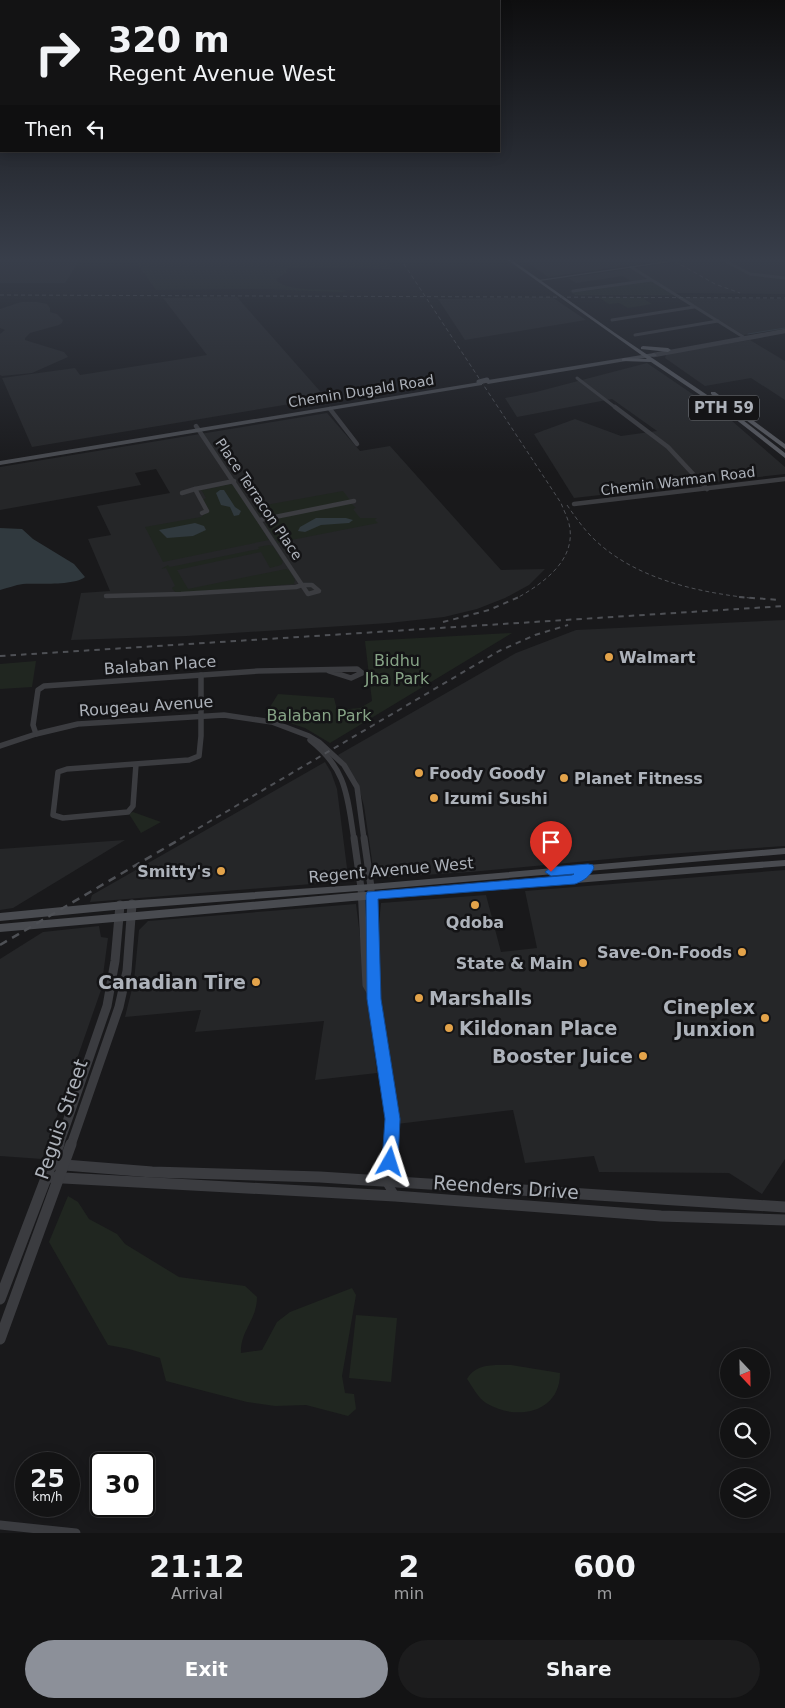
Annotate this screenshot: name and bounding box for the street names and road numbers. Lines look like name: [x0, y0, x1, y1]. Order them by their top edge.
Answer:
street label: Chemin Dugald Road: [287, 372, 435, 410]
road number: PTH 59: [689, 396, 759, 420]
street label: Place Terracon Place: [212, 435, 306, 563]
street label: Chemin Warman Road: [600, 464, 756, 498]
street label: Balaban Place: [103, 652, 217, 678]
street label: Rougeau Avenue: [78, 692, 214, 720]
street label: Regent Avenue West: [308, 853, 474, 887]
street label: Peguis Street: [30, 1056, 92, 1182]
street label: Reenders Drive: [432, 1171, 580, 1203]

